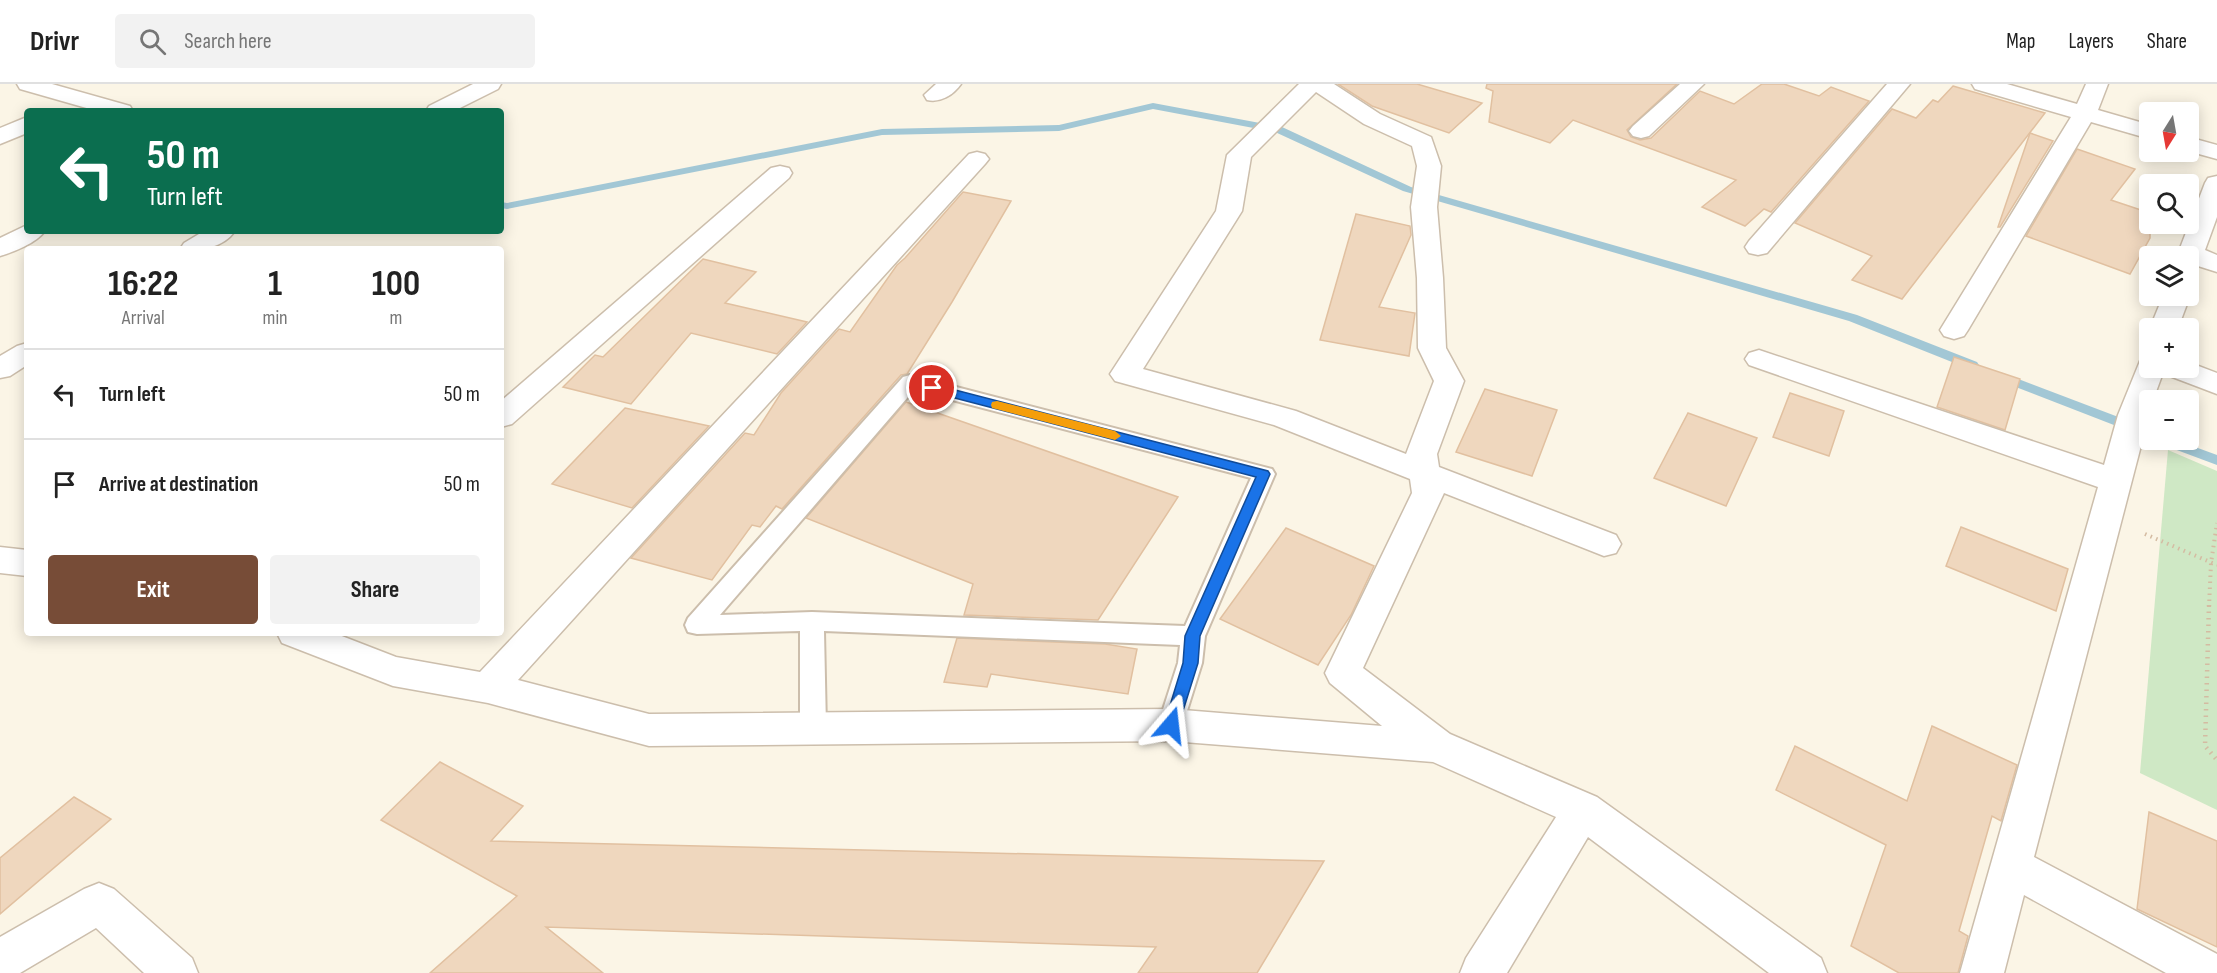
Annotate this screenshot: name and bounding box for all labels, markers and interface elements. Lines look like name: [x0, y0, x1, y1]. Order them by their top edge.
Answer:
search box: [115, 14, 535, 68]
text: Drivr: [30, 25, 79, 58]
icon: search: [136, 25, 169, 58]
text: Search here: [184, 28, 272, 55]
text: Map: [2006, 29, 2035, 54]
text: Layers: [2068, 29, 2114, 54]
text: Share: [2147, 29, 2187, 54]
north arrow: [2139, 102, 2199, 162]
map controls: [2139, 102, 2199, 450]
text: 50 m: [147, 130, 220, 181]
icon: left: [48, 132, 126, 210]
button: search: [2139, 174, 2199, 234]
text: Turn left: [147, 181, 223, 213]
button: layers: [2139, 246, 2199, 306]
text: 16:22: [108, 263, 179, 306]
text: 1: [268, 263, 282, 306]
text: 100: [372, 263, 420, 306]
text: Arrival: [122, 306, 165, 330]
text: min: [263, 306, 288, 330]
text: m: [389, 306, 402, 330]
button: +: [2139, 318, 2199, 378]
pin: [906, 362, 957, 413]
icon: arrive: [915, 371, 948, 404]
icon: left: [48, 378, 81, 411]
text: Turn left: [99, 381, 165, 408]
text: 50 m: [444, 381, 480, 408]
button: −: [2139, 390, 2199, 450]
icon: arrive: [48, 468, 81, 501]
text: Arrive at destination: [99, 471, 258, 498]
text: 50 m: [444, 471, 480, 498]
button: Exit: [48, 555, 258, 624]
button: Share: [270, 555, 480, 624]
position arrow: [1139, 693, 1203, 757]

